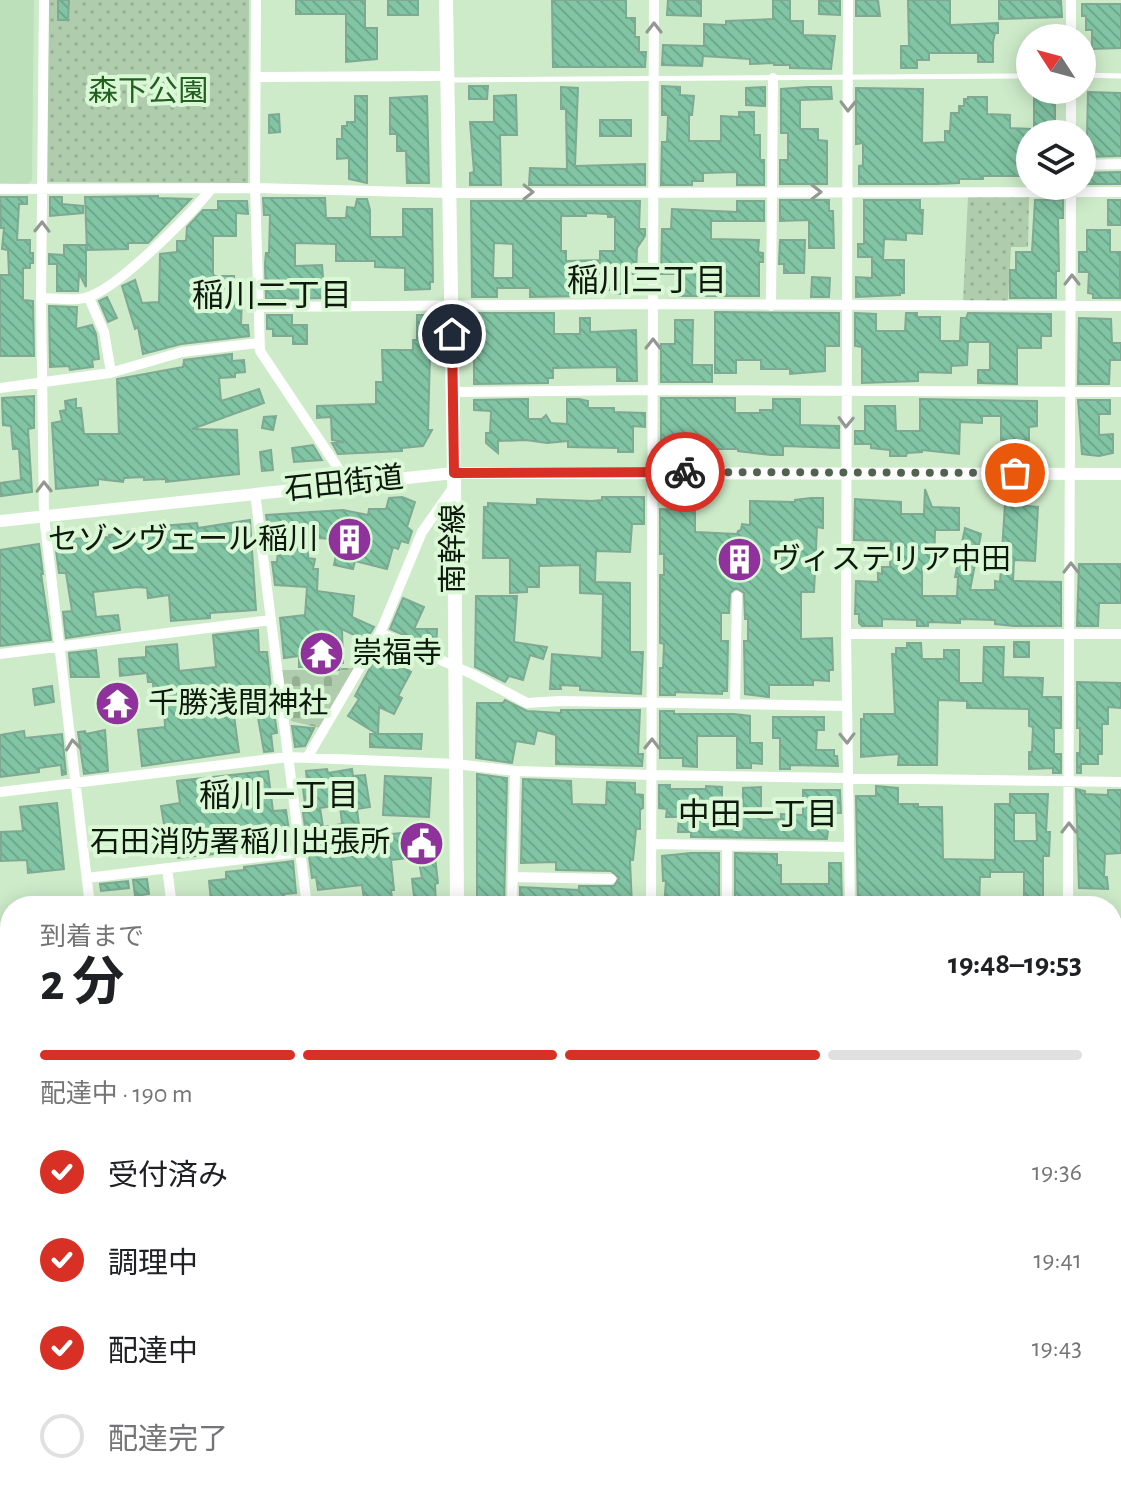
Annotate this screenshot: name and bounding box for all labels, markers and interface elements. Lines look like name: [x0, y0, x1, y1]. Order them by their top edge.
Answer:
one-way arrow: [645, 21, 663, 34]
north arrow: [1016, 24, 1096, 104]
map controls: [1016, 24, 1096, 200]
park label: 森下公園: [88, 75, 208, 107]
one-way arrow: [839, 100, 857, 113]
button: layers: [1016, 120, 1096, 200]
one-way arrow: [522, 183, 535, 201]
one-way arrow: [810, 183, 823, 201]
one-way arrow: [33, 220, 51, 233]
district label: 稲川三丁目: [567, 264, 727, 297]
one-way arrow: [1063, 273, 1081, 286]
district label: 稲川二丁目: [192, 279, 352, 312]
pin: [418, 300, 486, 368]
icon: home: [430, 312, 474, 356]
one-way arrow: [644, 337, 662, 350]
one-way arrow: [838, 416, 855, 429]
courier: [645, 432, 725, 512]
pin: [981, 439, 1049, 507]
icon: bike: [663, 450, 707, 494]
icon: bag: [993, 451, 1037, 495]
street label: 石田街道: [283, 462, 405, 505]
one-way arrow: [35, 480, 52, 493]
street label: 南幹線: [437, 504, 469, 594]
building icon: セゾンヴェール稲川: [325, 516, 373, 564]
place label: セゾンヴェール稲川: [48, 523, 318, 555]
building icon: ヴィステリア中田: [716, 536, 764, 584]
place label: ヴィステリア中田: [771, 543, 1011, 575]
one-way arrow: [1062, 561, 1080, 574]
temple icon: 崇福寺: [297, 630, 345, 678]
place label: 崇福寺: [352, 637, 442, 669]
temple icon: 千勝浅間神社: [93, 680, 141, 728]
place label: 千勝浅間神社: [148, 687, 328, 719]
one-way arrow: [839, 732, 856, 745]
one-way arrow: [643, 737, 660, 750]
one-way arrow: [65, 738, 82, 752]
district label: 稲川一丁目: [199, 779, 359, 812]
district label: 中田一丁目: [678, 798, 838, 831]
public building icon: 石田消防署稲川出張所: [397, 819, 445, 867]
one-way arrow: [1060, 821, 1078, 834]
place label: 石田消防署稲川出張所: [90, 826, 390, 858]
text: 到着まで: [40, 924, 144, 950]
text: 19:48–19:53: [948, 949, 1082, 979]
text: 2 分: [40, 957, 124, 1009]
text: 配達中 · 190 m: [40, 1081, 193, 1107]
icon: check: [40, 1150, 84, 1194]
text: 19:36: [1032, 1159, 1082, 1185]
text: 受付済み: [108, 1161, 228, 1191]
icon: check: [40, 1238, 84, 1282]
text: 19:41: [1033, 1247, 1082, 1273]
text: 調理中: [108, 1249, 198, 1279]
icon: check: [40, 1326, 84, 1370]
text: 19:43: [1032, 1335, 1082, 1361]
text: 配達中: [108, 1337, 198, 1367]
text: 配達完了: [108, 1425, 228, 1455]

